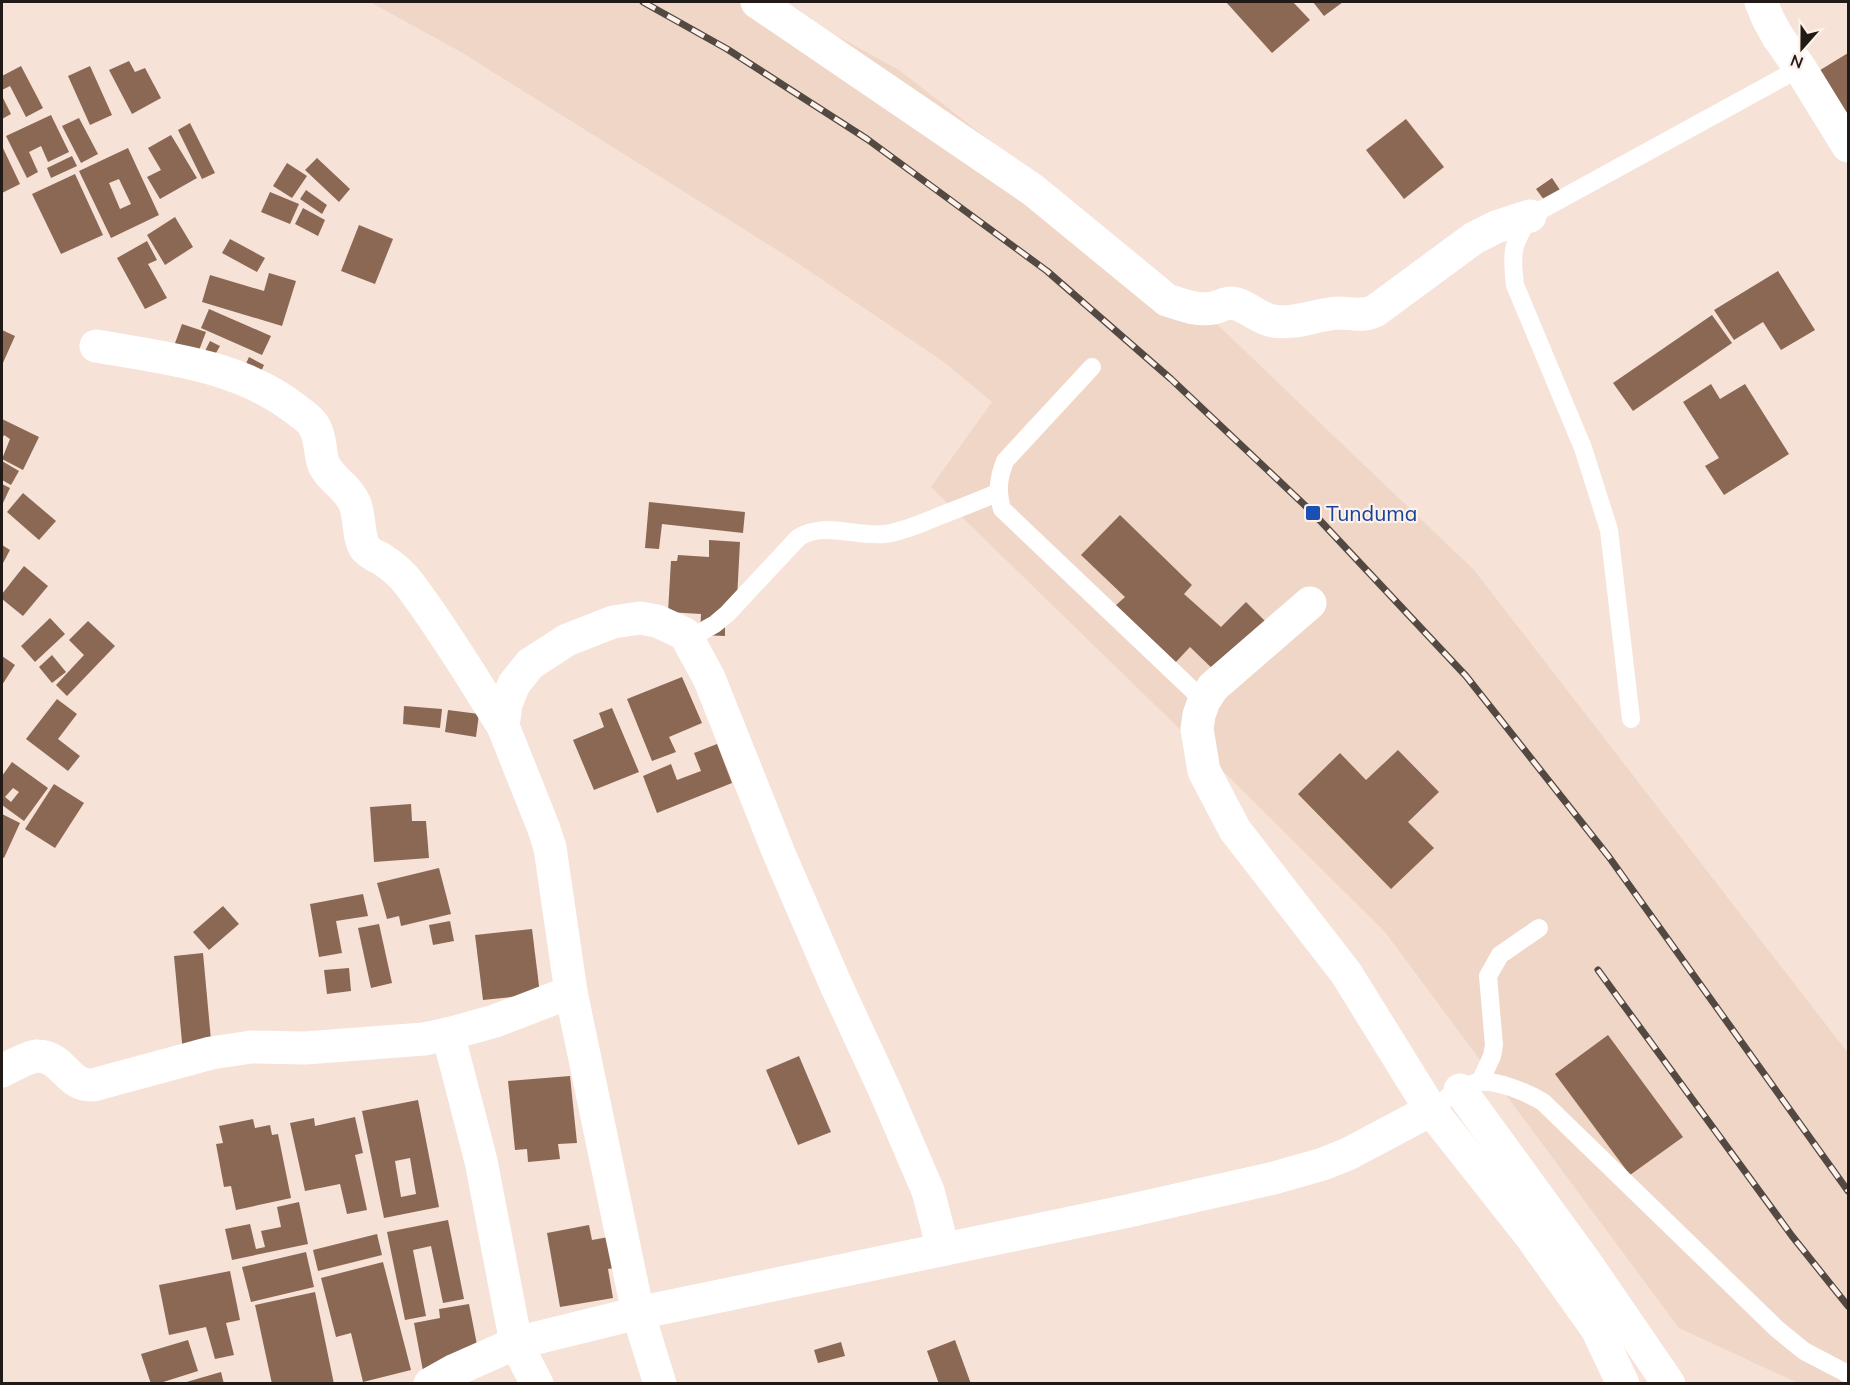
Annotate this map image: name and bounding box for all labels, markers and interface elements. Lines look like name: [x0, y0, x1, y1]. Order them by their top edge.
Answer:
north arrow: [1772, 18, 1832, 78]
text: N: [1787, 51, 1806, 74]
place label: Tunduma: [1326, 500, 1417, 526]
marker: Tunduma: [1304, 504, 1322, 522]

